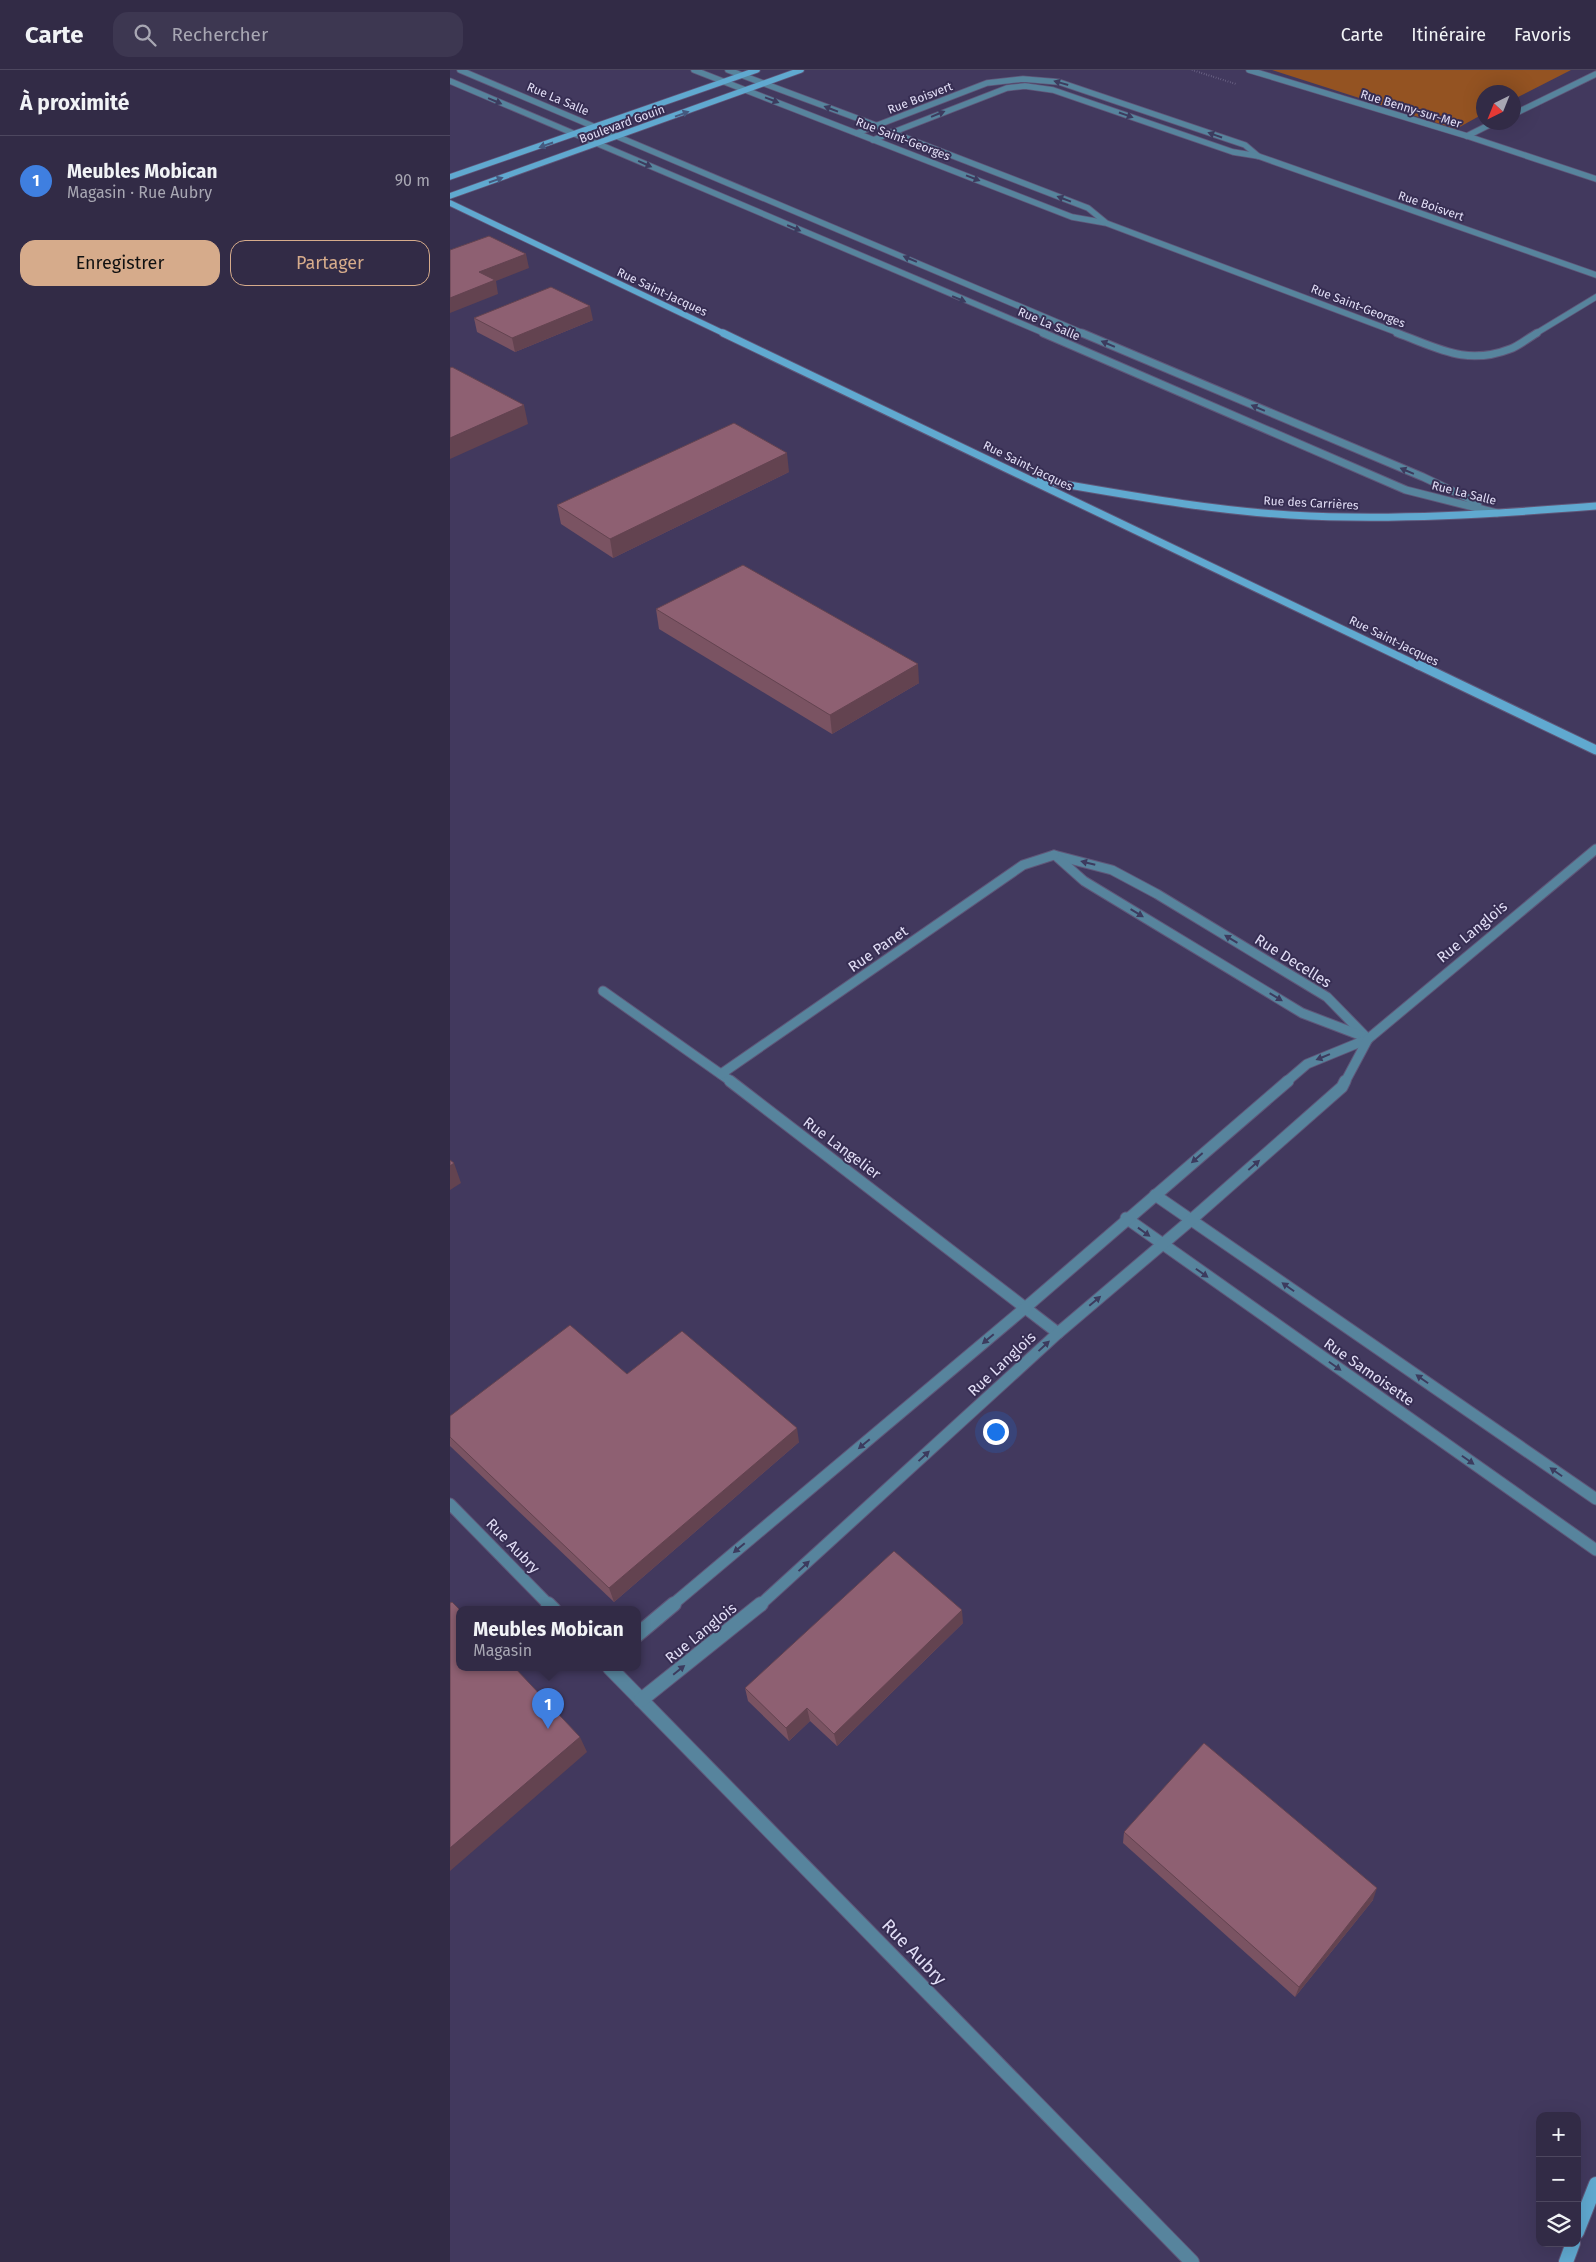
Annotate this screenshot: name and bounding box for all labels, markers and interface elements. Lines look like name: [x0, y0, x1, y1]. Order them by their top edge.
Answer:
search box: [113, 12, 463, 57]
text: Carte: [25, 21, 83, 49]
icon: search: [131, 21, 159, 49]
text: Rechercher: [171, 23, 268, 46]
text: Carte: [1341, 24, 1383, 46]
text: Itinéraire: [1411, 24, 1486, 46]
text: Favoris: [1514, 24, 1571, 46]
street label: Rue Boisvert: [886, 79, 955, 117]
one-way arrow: [1054, 79, 1069, 87]
street label: Rue La Salle: [525, 80, 591, 118]
north arrow: [1476, 85, 1521, 130]
street label: Rue Benny-sur-Mer: [1359, 87, 1463, 131]
text: À proximité: [20, 90, 129, 116]
one-way arrow: [488, 97, 502, 105]
one-way arrow: [765, 97, 779, 105]
street label: Boulevard Gouin: [577, 102, 667, 146]
one-way arrow: [823, 105, 838, 113]
one-way arrow: [675, 110, 690, 118]
one-way arrow: [931, 110, 946, 118]
one-way arrow: [1119, 111, 1134, 119]
street label: Rue Saint-Georges: [854, 115, 953, 164]
one-way arrow: [1208, 131, 1223, 138]
one-way arrow: [538, 141, 553, 149]
text: Meubles Mobican: [67, 160, 217, 183]
one-way arrow: [638, 160, 652, 168]
text: 1: [32, 171, 40, 190]
text: 90 m: [395, 171, 430, 190]
one-way arrow: [965, 175, 980, 182]
one-way arrow: [489, 176, 504, 184]
text: Magasin · Rue Aubry: [67, 183, 212, 202]
street label: Rue Boisvert: [1396, 188, 1466, 224]
one-way arrow: [1056, 195, 1071, 203]
one-way arrow: [787, 225, 801, 233]
button: Enregistrer: [20, 240, 220, 286]
button: Partager: [230, 240, 430, 286]
one-way arrow: [903, 255, 918, 263]
street label: Rue Saint-Jacques: [615, 265, 710, 319]
street label: Rue Saint-Georges: [1309, 282, 1408, 331]
one-way arrow: [952, 295, 966, 303]
street label: Rue La Salle: [1016, 305, 1082, 343]
one-way arrow: [1101, 340, 1115, 348]
one-way arrow: [1251, 403, 1265, 411]
street label: Rue Saint-Jacques: [981, 438, 1075, 494]
one-way arrow: [1400, 466, 1414, 474]
street label: Rue La Salle: [1430, 478, 1498, 508]
street label: Rue des Carrières: [1263, 494, 1359, 513]
street label: Rue Saint-Jacques: [1347, 613, 1441, 669]
one-way arrow: [1080, 859, 1095, 867]
street label: Rue Langlois: [1433, 897, 1511, 967]
one-way arrow: [1130, 909, 1143, 918]
street label: Rue Panet: [845, 922, 912, 976]
street label: Rue Decelles: [1251, 930, 1335, 992]
one-way arrow: [1224, 934, 1237, 943]
one-way arrow: [1269, 993, 1282, 1002]
one-way arrow: [1315, 1053, 1330, 1061]
street label: Rue Langelier: [800, 1113, 885, 1183]
one-way arrow: [1191, 1153, 1204, 1164]
one-way arrow: [1247, 1159, 1259, 1171]
one-way arrow: [1137, 1226, 1150, 1237]
one-way arrow: [1195, 1268, 1209, 1278]
one-way arrow: [1282, 1282, 1295, 1292]
one-way arrow: [1089, 1296, 1102, 1307]
street label: Rue Langlois: [964, 1328, 1040, 1400]
one-way arrow: [982, 1333, 994, 1344]
street label: Rue Samoisette: [1320, 1334, 1418, 1410]
one-way arrow: [1037, 1340, 1049, 1352]
one-way arrow: [1328, 1361, 1342, 1371]
one-way arrow: [1415, 1374, 1429, 1384]
your location: [983, 1419, 1009, 1445]
one-way arrow: [857, 1438, 870, 1449]
one-way arrow: [918, 1450, 930, 1462]
one-way arrow: [1461, 1455, 1475, 1465]
one-way arrow: [1549, 1467, 1563, 1477]
street label: Rue Aubry: [482, 1515, 544, 1578]
one-way arrow: [733, 1543, 746, 1554]
one-way arrow: [798, 1560, 810, 1572]
street label: Rue Langlois: [662, 1599, 740, 1667]
popup: [456, 1606, 641, 1671]
text: Meubles Mobican: [473, 1618, 624, 1641]
text: Magasin: [473, 1641, 532, 1660]
one-way arrow: [672, 1664, 685, 1675]
pin: 1: [532, 1688, 564, 1729]
street label: Rue Aubry: [877, 1914, 951, 1990]
map controls: [1536, 2112, 1581, 2247]
button: +: [1536, 2112, 1581, 2157]
button: −: [1536, 2157, 1581, 2202]
button: layers: [1536, 2202, 1581, 2247]

